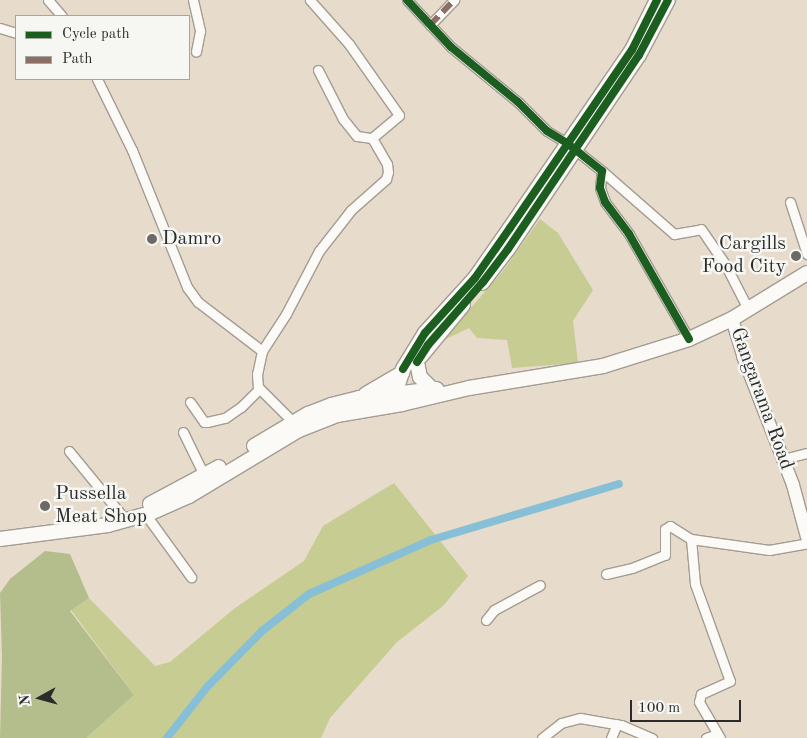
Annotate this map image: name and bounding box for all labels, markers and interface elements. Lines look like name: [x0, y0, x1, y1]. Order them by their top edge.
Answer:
legend: [15, 15, 190, 80]
text: Cycle path: [62, 27, 130, 42]
text: Path: [62, 52, 92, 67]
place label: Damro: [162, 227, 221, 251]
marker: Damro: [146, 233, 158, 245]
place label: Cargills Food City: [702, 233, 786, 280]
marker: Cargills Food City: [790, 250, 802, 262]
street label: Gangarama Road: [724, 325, 798, 473]
place label: Pussella Meat Shop: [55, 482, 147, 529]
marker: Pussella Meat Shop: [39, 500, 51, 512]
north arrow: [15, 673, 65, 723]
scale bar: [632, 690, 743, 722]
text: N: [18, 694, 33, 706]
text: 100 m: [638, 701, 680, 716]

